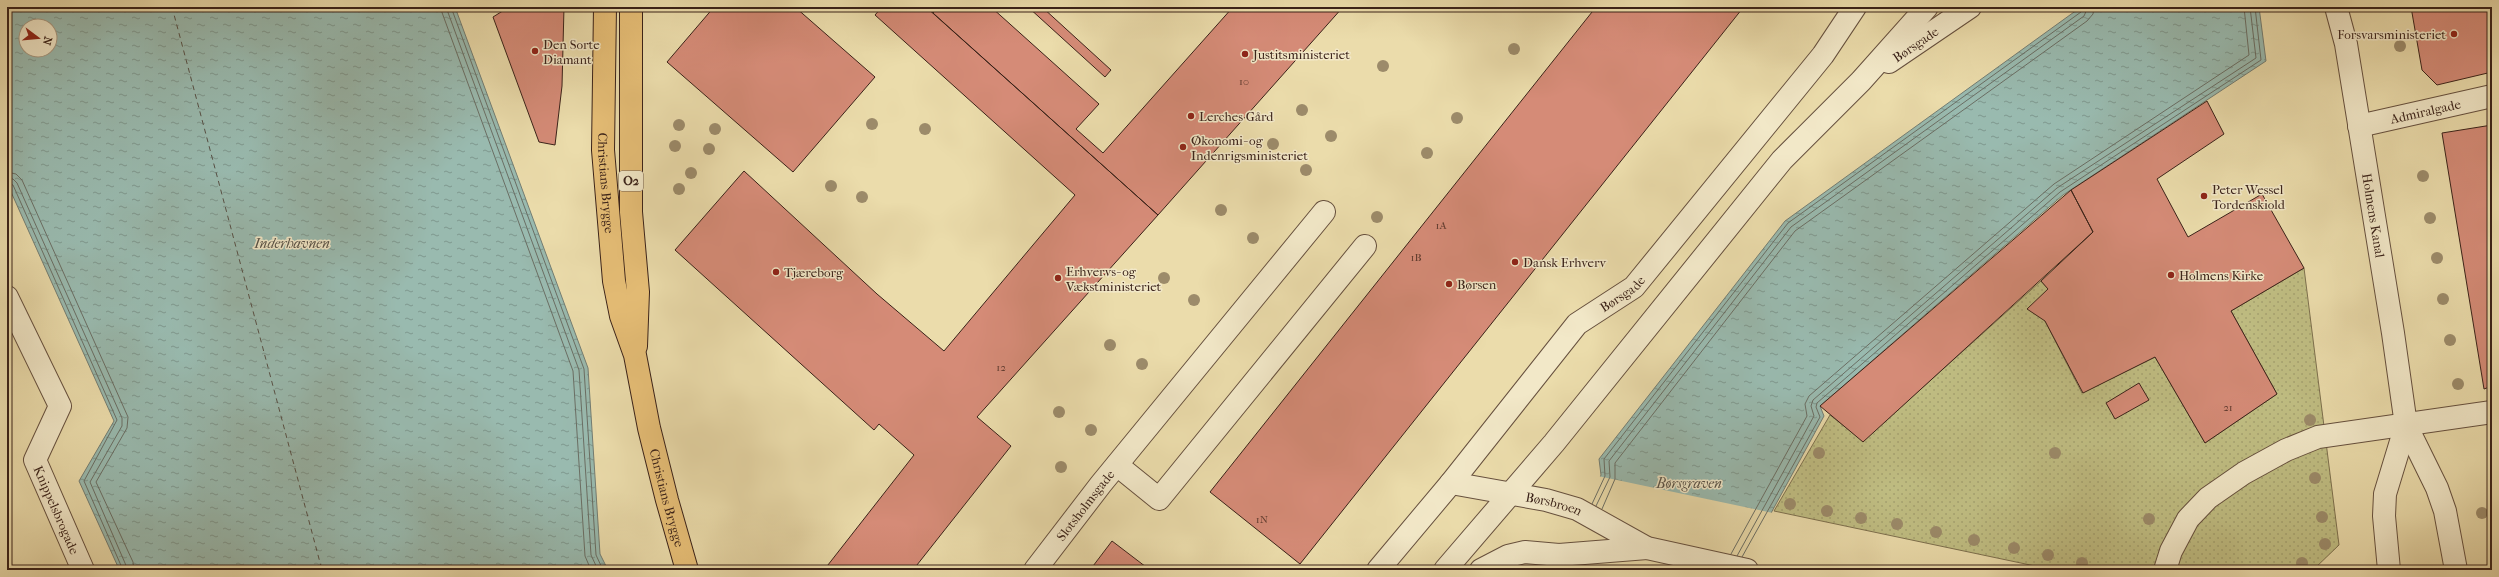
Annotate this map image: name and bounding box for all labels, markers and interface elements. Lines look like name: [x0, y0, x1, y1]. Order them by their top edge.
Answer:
north arrow: [18, 18, 58, 58]
street label: Børsgade: [1890, 23, 1942, 65]
place label: Forsvarsministeriet: [2337, 27, 2446, 42]
marker: Forsvarsministeriet: [2449, 29, 2459, 39]
text: N: [40, 35, 55, 47]
place label: Den Sorte Diamant: [543, 37, 600, 67]
marker: Den Sorte Diamant: [530, 46, 540, 56]
place label: Justitsministeriet: [1252, 47, 1350, 62]
marker: Justitsministeriet: [1240, 49, 1250, 59]
house number: 10: [1239, 75, 1249, 88]
street label: Admiralgade: [2388, 96, 2463, 126]
place label: Lerches Gård: [1199, 109, 1274, 124]
marker: Lerches Gård: [1186, 111, 1196, 121]
street label: Christians Brygge: [595, 132, 618, 234]
place label: Økonomi- og Indenrigsministeriet: [1191, 133, 1308, 163]
marker: Økonomi- og Indenrigsministeriet: [1178, 142, 1188, 152]
road number: O2: [619, 171, 643, 191]
street label: Holmens Kanal: [2360, 172, 2388, 259]
place label: Peter Wessel Tordenskiold: [2212, 182, 2286, 212]
marker: Peter Wessel Tordenskiold: [2199, 191, 2209, 201]
house number: 1A: [1435, 219, 1447, 232]
water label: Inderhavnen: [253, 235, 330, 252]
house number: 1B: [1410, 251, 1422, 264]
place label: Dansk Erhverv: [1523, 255, 1606, 270]
marker: Dansk Erhverv: [1510, 257, 1520, 267]
place label: Erhvervs- og Vækstministeriet: [1065, 264, 1162, 294]
place label: Tjæreborg: [784, 265, 844, 280]
marker: Tjæreborg: [771, 267, 781, 277]
place label: Holmens Kirke: [2179, 268, 2264, 283]
marker: Holmens Kirke: [2166, 270, 2176, 280]
street label: Børsgade: [1597, 272, 1648, 315]
marker: Erhvervs- og Vækstministeriet: [1053, 273, 1063, 283]
place label: Børsen: [1457, 277, 1497, 292]
marker: Børsen: [1444, 279, 1454, 289]
house number: 12: [996, 361, 1006, 374]
house number: 21: [2223, 401, 2233, 414]
street label: Christians Brygge: [647, 447, 688, 549]
street label: Knippelsbrogade: [31, 463, 83, 557]
street label: Slotsholmsgade: [1053, 466, 1118, 543]
water label: Børsgraven: [1655, 475, 1722, 492]
street label: Børsbroen: [1524, 489, 1586, 518]
house number: 1N: [1256, 513, 1269, 526]

